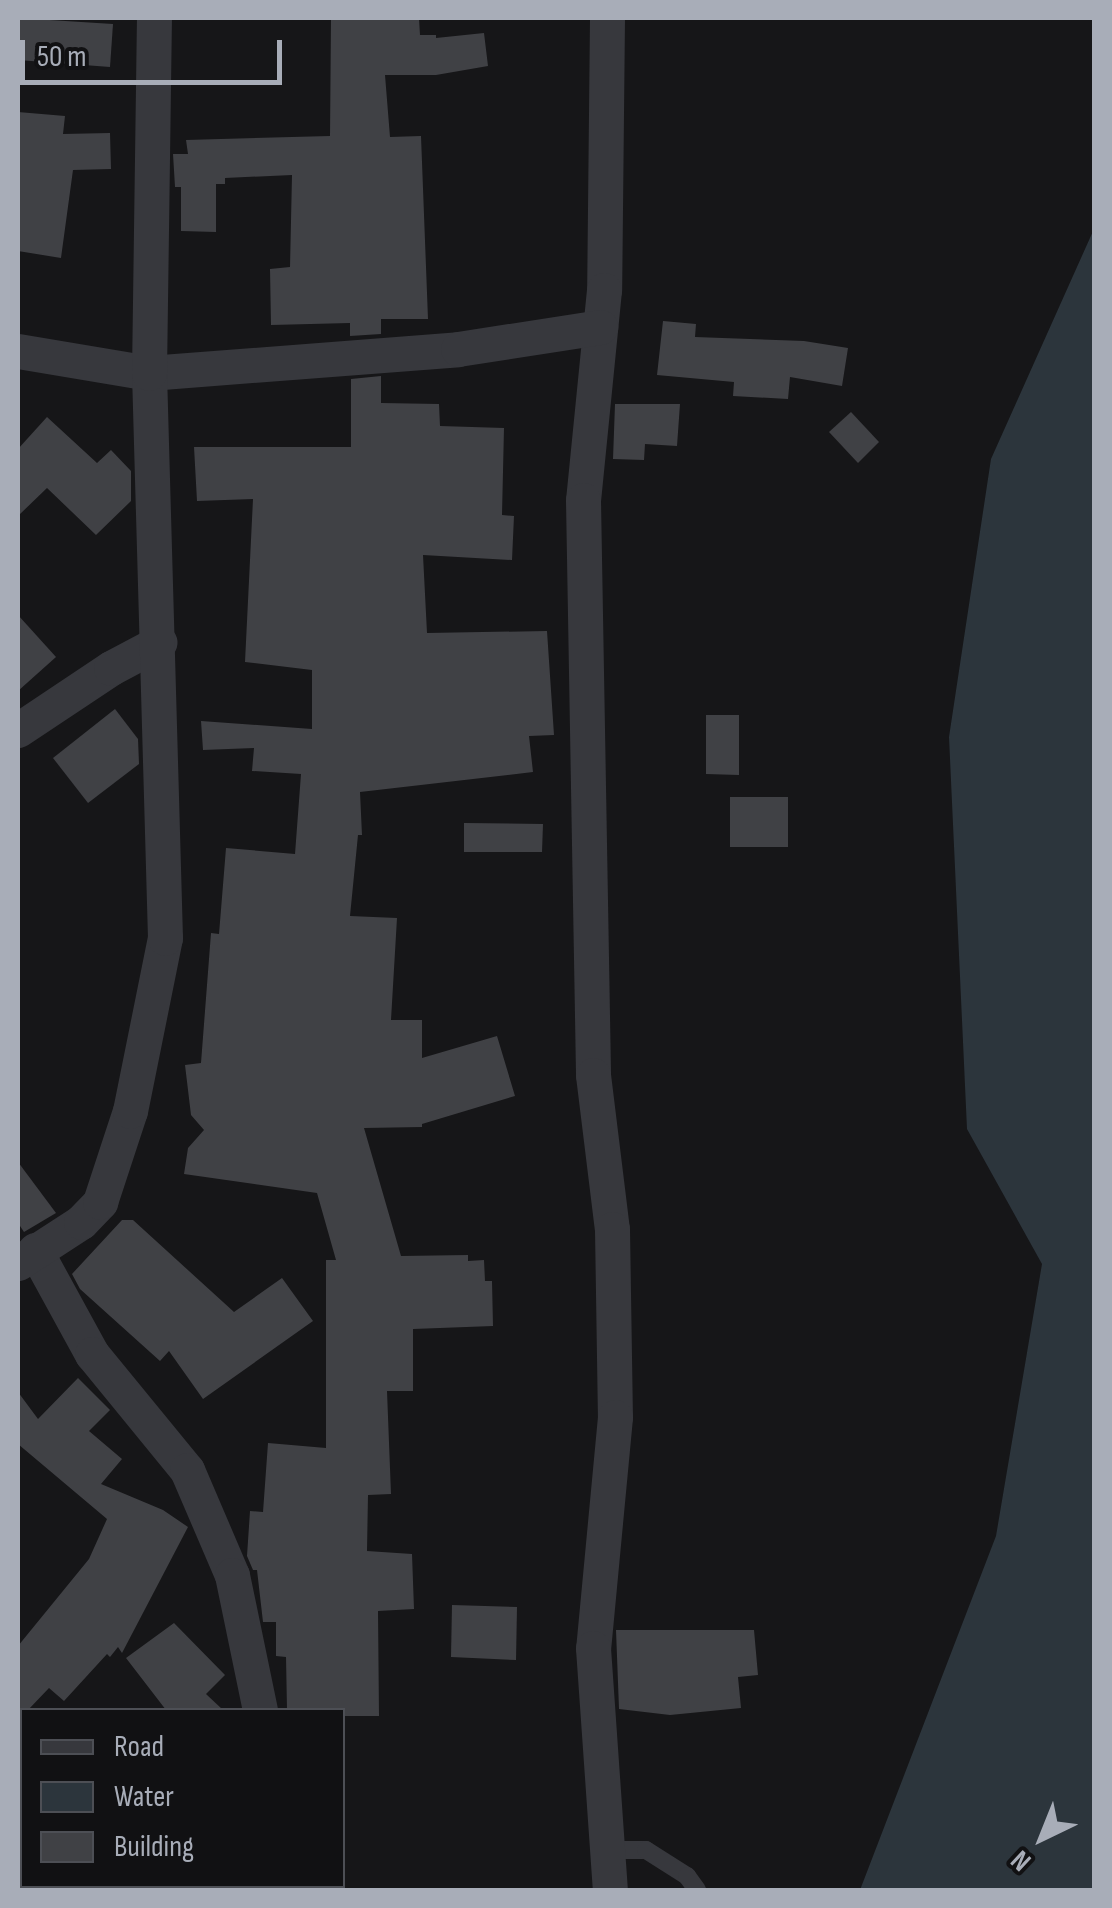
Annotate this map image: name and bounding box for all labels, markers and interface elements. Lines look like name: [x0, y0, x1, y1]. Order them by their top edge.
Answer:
scale bar: [25, 20, 288, 82]
text: 50 m: [37, 39, 86, 75]
legend: [20, 1708, 345, 1888]
text: Road: [114, 1729, 164, 1765]
text: Water: [114, 1779, 174, 1815]
north arrow: [992, 1788, 1092, 1888]
text: Building: [114, 1829, 194, 1865]
text: N: [1004, 1843, 1038, 1877]

